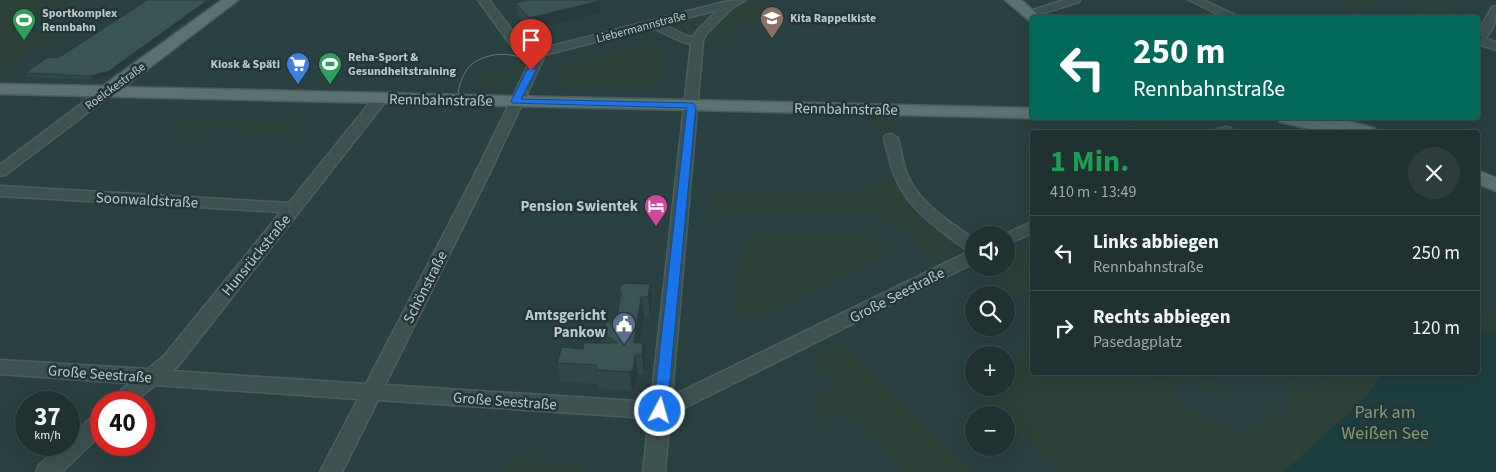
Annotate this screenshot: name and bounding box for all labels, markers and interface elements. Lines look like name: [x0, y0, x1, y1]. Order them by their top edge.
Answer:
place label: Sportkomplex Rennbahn: [42, 5, 117, 36]
school or university icon: Kita Rappelkiste: [759, 5, 785, 39]
sports icon: Sportkomplex Rennbahn: [11, 7, 37, 41]
street label: Liebermannstraße: [594, 7, 688, 48]
place label: Kita Rappelkiste: [790, 10, 876, 27]
pin: [510, 19, 552, 70]
icon: arrive: [517, 26, 545, 54]
text: 250 m: [1133, 27, 1225, 77]
icon: left: [1050, 35, 1115, 100]
place label: Reha-Sport & Gesundheitstraining: [348, 49, 456, 80]
supermarket icon: Kiosk & Späti: [285, 51, 311, 85]
sports icon: Reha-Sport & Gesundheitstraining: [317, 51, 343, 85]
place label: Kiosk & Späti: [211, 56, 280, 73]
street label: Roelckestraße: [82, 59, 149, 114]
text: Rennbahnstraße: [1133, 73, 1285, 105]
street label: Rennbahnstraße: [389, 89, 493, 112]
street label: Rennbahnstraße: [794, 98, 898, 121]
text: 1 Min.: [1050, 140, 1129, 183]
button: close: [1408, 147, 1460, 199]
text: 410 m · 13:49: [1050, 181, 1137, 203]
street label: Soonwaldstraße: [95, 187, 199, 214]
hotel icon: Pension Swientek: [643, 193, 669, 227]
place label: Pension Swientek: [520, 196, 639, 217]
street label: Hunsrückstraße: [217, 210, 296, 301]
map controls: [965, 226, 1015, 456]
button: sound: [965, 226, 1015, 276]
text: Links abbiegen: [1093, 229, 1219, 256]
icon: left: [1050, 239, 1078, 267]
text: 250 m: [1412, 240, 1460, 267]
street label: Schönstraße: [398, 247, 453, 327]
text: Rennbahnstraße: [1093, 256, 1204, 278]
street label: Große Seestraße: [846, 262, 948, 328]
button: search: [965, 286, 1015, 336]
text: Rechts abbiegen: [1093, 304, 1231, 331]
place label: Amtsgericht Pankow: [524, 305, 606, 343]
public building icon: Amtsgericht Pankow: [611, 311, 637, 345]
icon: right: [1050, 314, 1078, 342]
text: 120 m: [1412, 315, 1460, 342]
text: Pasedagplatz: [1093, 331, 1182, 353]
button: +: [965, 346, 1015, 396]
street label: Große Seestraße: [47, 360, 153, 389]
position arrow: [633, 384, 685, 436]
street label: Große Seestraße: [452, 387, 558, 416]
speed limit sign: 40: [90, 391, 155, 456]
text: 37: [34, 399, 61, 435]
park label: Park am Weißen See: [1341, 400, 1429, 446]
button: −: [965, 406, 1015, 456]
text: km/h: [34, 427, 61, 444]

